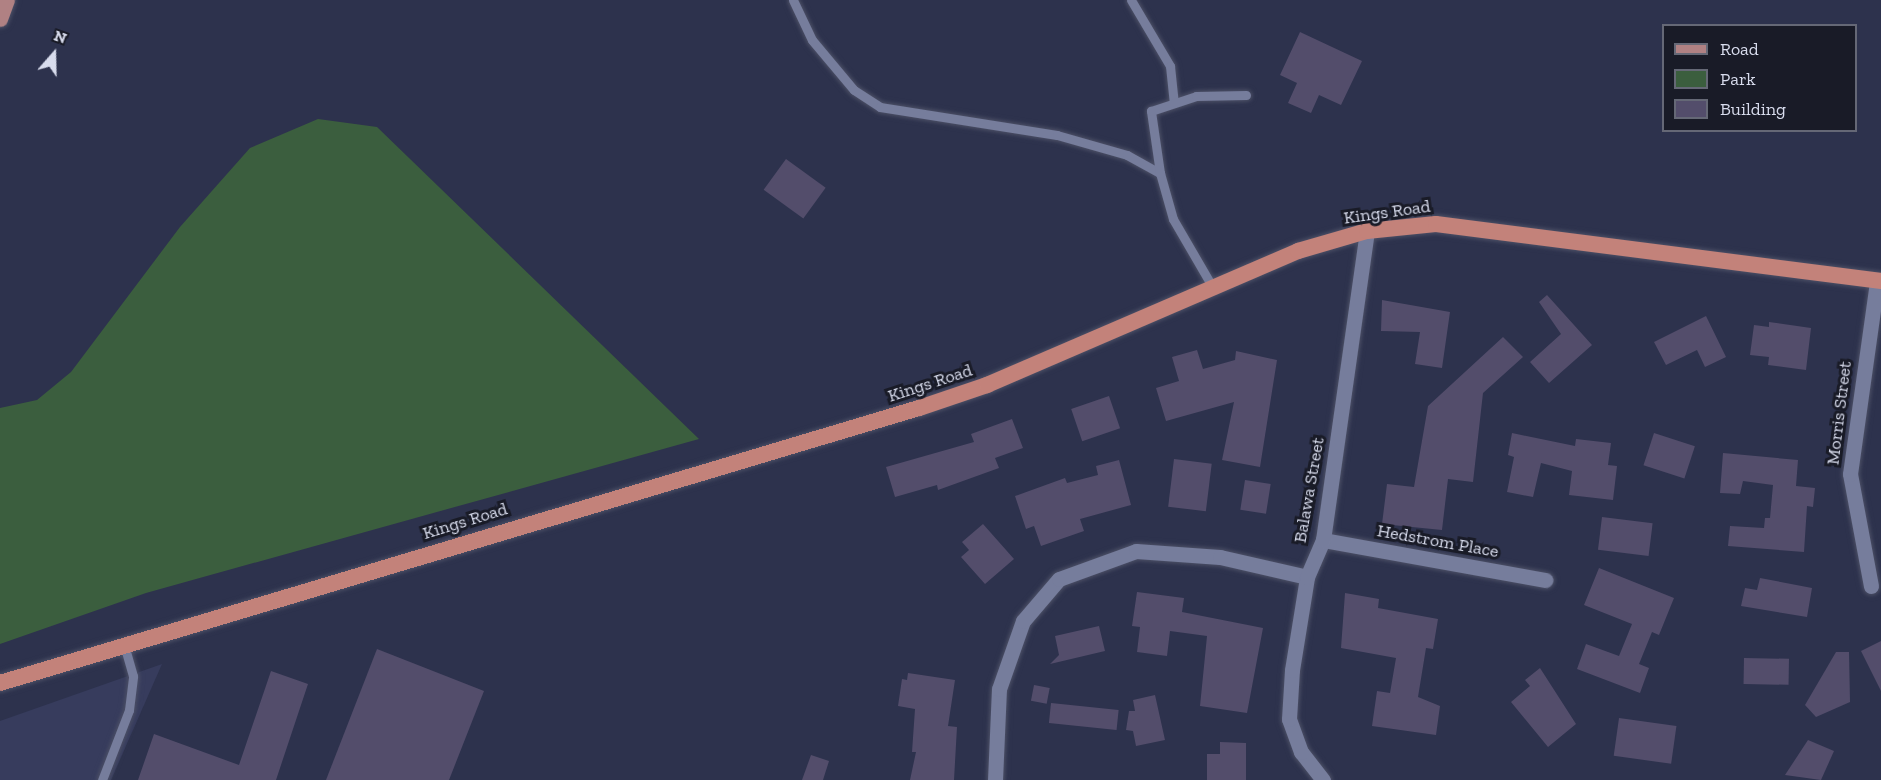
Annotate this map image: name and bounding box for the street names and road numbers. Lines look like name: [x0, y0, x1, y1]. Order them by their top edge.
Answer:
street label: Kings Road: [1342, 195, 1432, 229]
street label: Kings Road: [885, 359, 975, 407]
street label: Morris Street: [1822, 360, 1856, 466]
street label: Balawa Street: [1289, 436, 1329, 544]
street label: Kings Road: [420, 498, 510, 544]
street label: Hedstrom Place: [1376, 520, 1500, 562]

